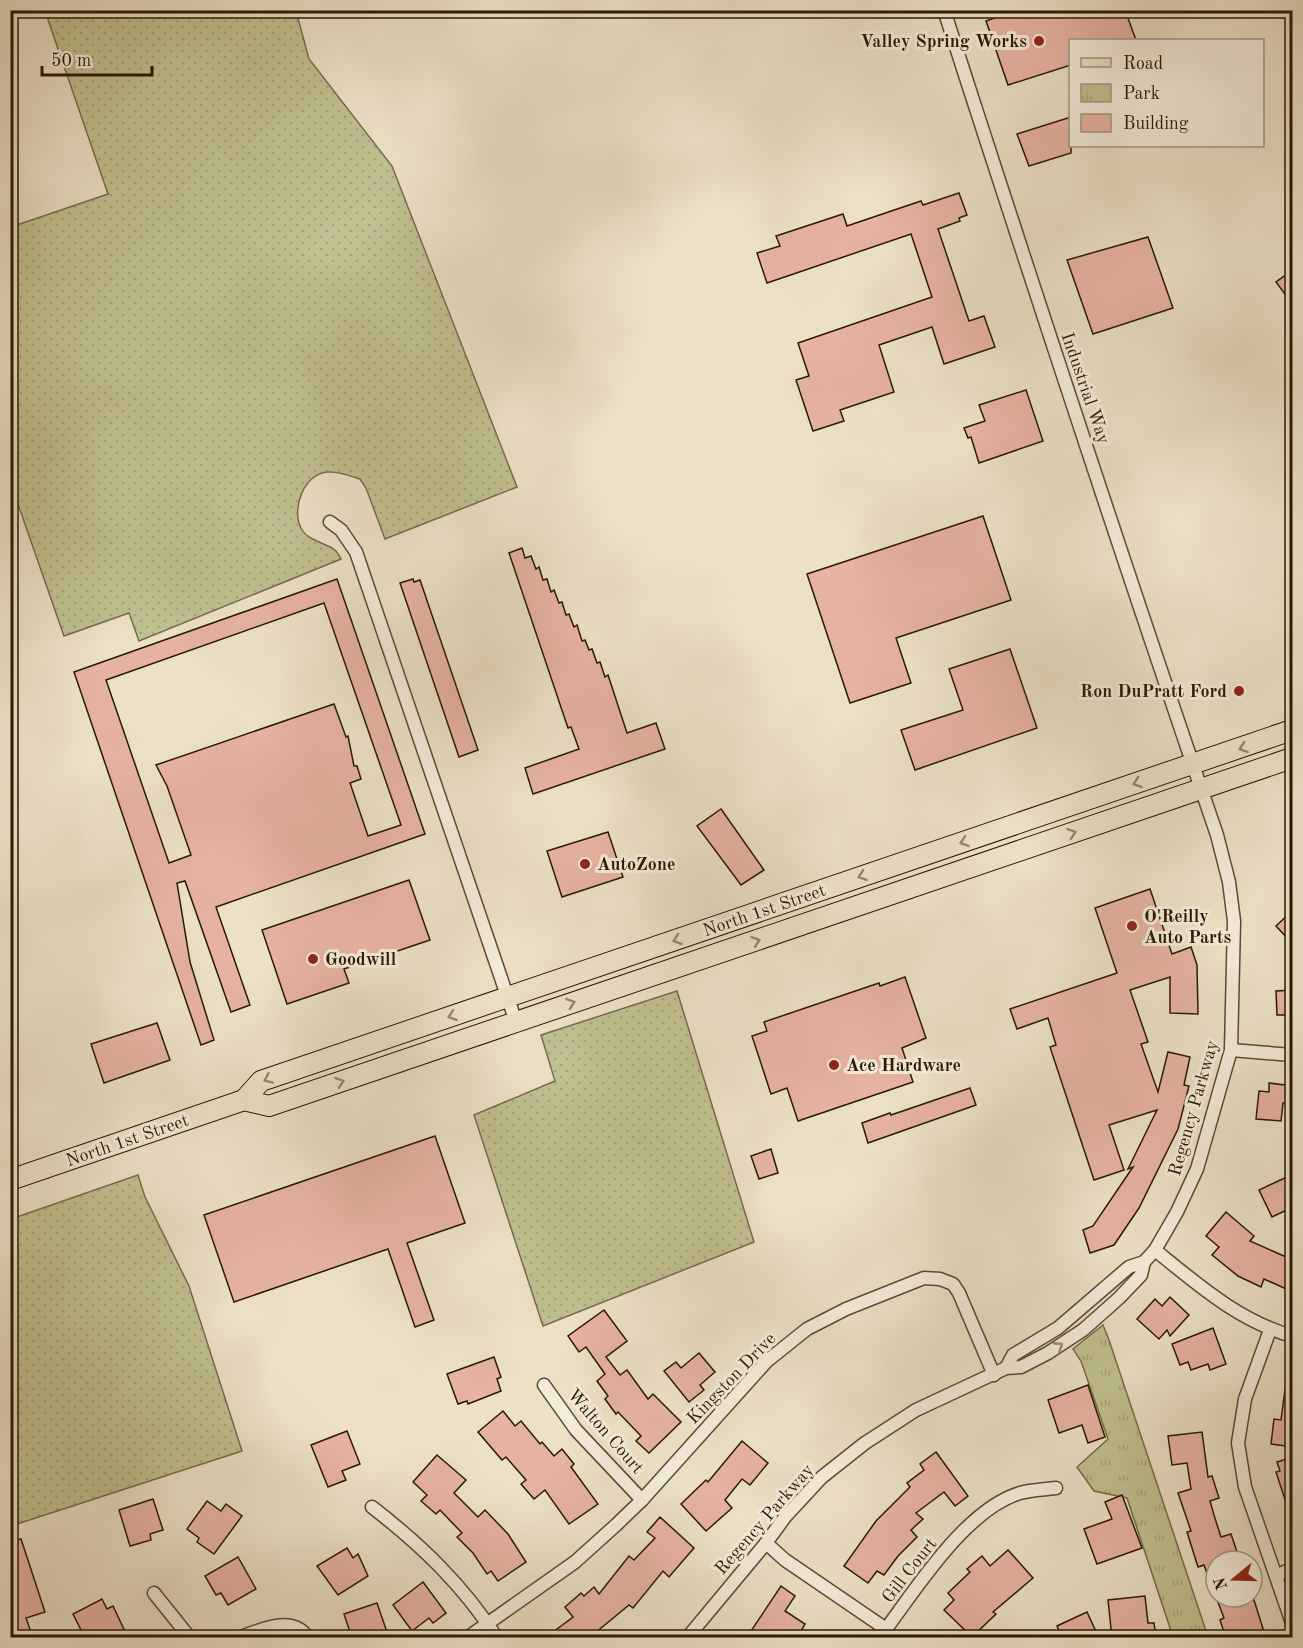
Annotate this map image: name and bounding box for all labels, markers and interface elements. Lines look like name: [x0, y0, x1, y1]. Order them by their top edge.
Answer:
place label: Valley Spring Works: [860, 33, 1027, 51]
marker: Valley Spring Works: [1032, 34, 1046, 48]
scale bar: [42, 39, 152, 77]
legend: [1069, 39, 1264, 147]
text: 50 m: [51, 52, 91, 70]
text: Road: [1123, 55, 1163, 73]
text: Park: [1123, 85, 1160, 103]
text: Building: [1123, 115, 1189, 133]
street label: Industrial Way: [1058, 330, 1113, 447]
place label: Ron DuPratt Ford: [1080, 683, 1227, 701]
marker: Ron DuPratt Ford: [1232, 684, 1246, 698]
one-way arrow: [1238, 740, 1249, 753]
one-way arrow: [1132, 776, 1143, 788]
one-way arrow: [1066, 828, 1077, 840]
one-way arrow: [959, 834, 970, 847]
place label: AutoZone: [597, 856, 675, 874]
marker: AutoZone: [578, 857, 592, 871]
one-way arrow: [857, 869, 868, 882]
street label: North 1st Street: [701, 882, 828, 940]
place label: O'Reilly Auto Parts: [1144, 908, 1231, 947]
marker: O'Reilly Auto Parts: [1125, 919, 1139, 933]
one-way arrow: [673, 932, 683, 945]
one-way arrow: [750, 936, 761, 948]
place label: Goodwill: [325, 951, 397, 969]
marker: Goodwill: [306, 952, 320, 966]
one-way arrow: [565, 998, 576, 1011]
one-way arrow: [447, 1009, 458, 1022]
street label: Regency Parkway: [1166, 1038, 1222, 1178]
place label: Ace Hardware: [846, 1057, 961, 1075]
marker: Ace Hardware: [827, 1058, 841, 1072]
one-way arrow: [263, 1072, 274, 1084]
one-way arrow: [334, 1077, 345, 1089]
street label: North 1st Street: [64, 1112, 191, 1170]
street label: Kingston Drive: [684, 1330, 780, 1428]
one-way arrow: [1052, 1342, 1063, 1353]
street label: Walton Court: [564, 1386, 647, 1477]
street label: Regency Parkway: [712, 1461, 818, 1578]
street label: Gill Court: [879, 1535, 941, 1606]
north arrow: [1204, 1549, 1264, 1609]
text: N: [1212, 1574, 1231, 1592]

